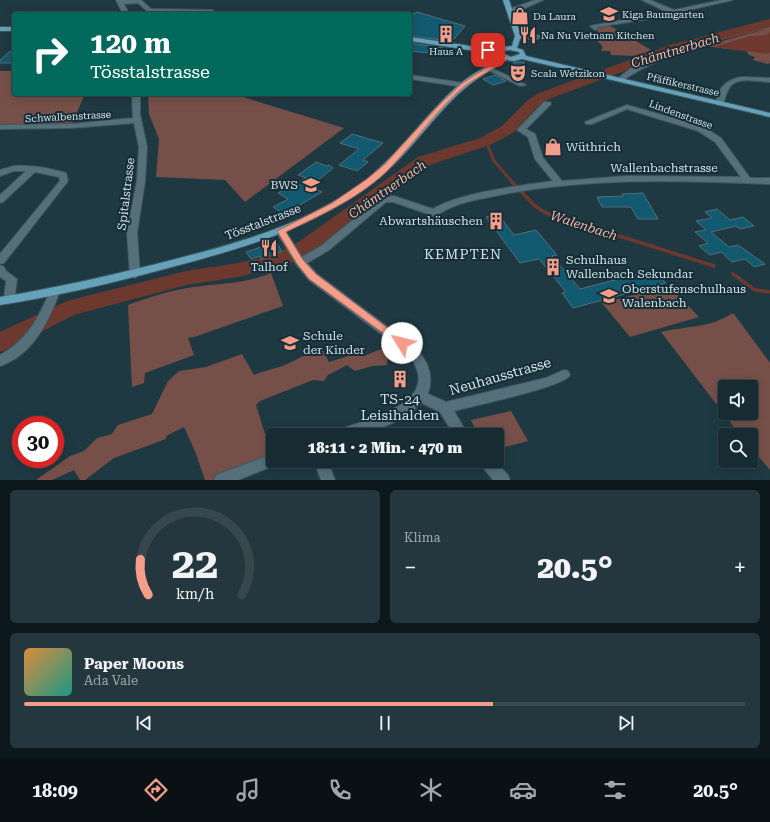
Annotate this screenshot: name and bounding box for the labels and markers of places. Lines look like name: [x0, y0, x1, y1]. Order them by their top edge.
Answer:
school or university icon: Kiga Baumgarten: [599, 4, 619, 24]
shop icon: Da Laura: [510, 6, 530, 26]
place label: Kiga Baumgarten: [622, 9, 705, 20]
place label: Da Laura: [533, 11, 577, 22]
building icon: Haus A: [436, 24, 456, 44]
restaurant icon: Na Nu Vietnam Kitchen: [518, 25, 538, 45]
place label: Na Nu Vietnam Kitchen: [541, 30, 655, 41]
pin: [471, 33, 505, 67]
place label: Haus A: [429, 46, 463, 57]
theatre icon: Scala Wetzikon: [508, 63, 528, 83]
place label: Scala Wetzikon: [531, 68, 606, 79]
shop icon: Wüthrich: [543, 137, 563, 157]
place label: Wüthrich: [566, 140, 621, 154]
school or university icon: BWS: [301, 175, 321, 195]
place label: BWS: [270, 178, 298, 192]
building icon: Abwartshäuschen: [486, 211, 506, 231]
place label: Abwartshäuschen: [379, 214, 483, 228]
restaurant icon: Talhof: [259, 238, 279, 258]
place label: Schulhaus Wallenbach Sekundar: [566, 253, 693, 281]
building icon: Schulhaus Wallenbach Sekundar: [543, 257, 563, 277]
place label: Talhof: [250, 260, 288, 274]
place label: Oberstufenschulhaus Walenbach: [622, 282, 746, 310]
school or university icon: Oberstufenschulhaus Walenbach: [599, 286, 619, 306]
place label: Schule der Kinder: [303, 329, 365, 357]
school or university icon: Schule der Kinder: [280, 333, 300, 353]
building icon: TS-24 Leisihalden: [390, 369, 410, 389]
place label: TS-24 Leisihalden: [361, 391, 439, 423]

